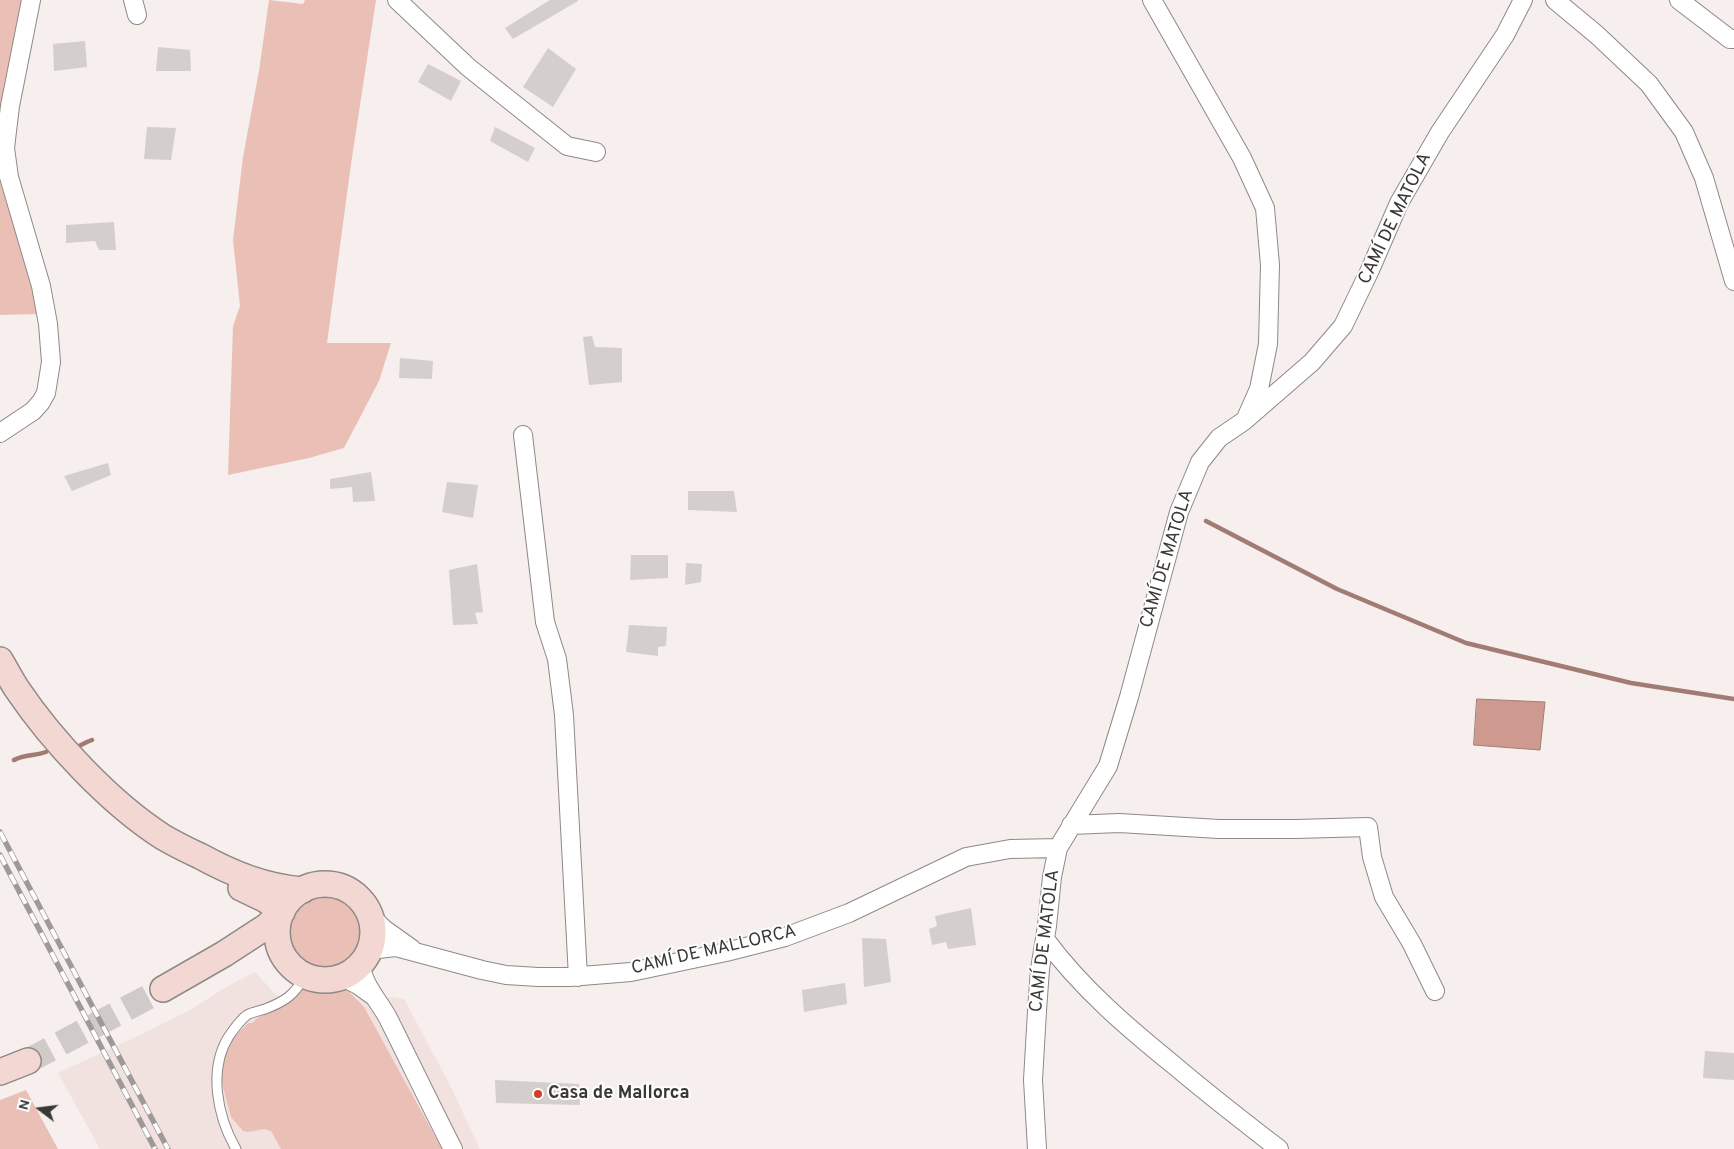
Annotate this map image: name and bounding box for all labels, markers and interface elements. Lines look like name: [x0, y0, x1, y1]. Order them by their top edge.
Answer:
street label: CAMÍ DE MATOLA: [1355, 150, 1437, 288]
street label: CAMÍ DE MATOLA: [1137, 487, 1199, 631]
street label: CAMÍ DE MATOLA: [1027, 868, 1065, 1014]
street label: CAMÍ DE MALLORCA: [629, 922, 799, 980]
place label: Casa de Mallorca: [548, 1083, 689, 1105]
north arrow: [15, 1084, 65, 1134]
marker: Casa de Mallorca: [532, 1088, 544, 1100]
text: N: [16, 1098, 35, 1112]

